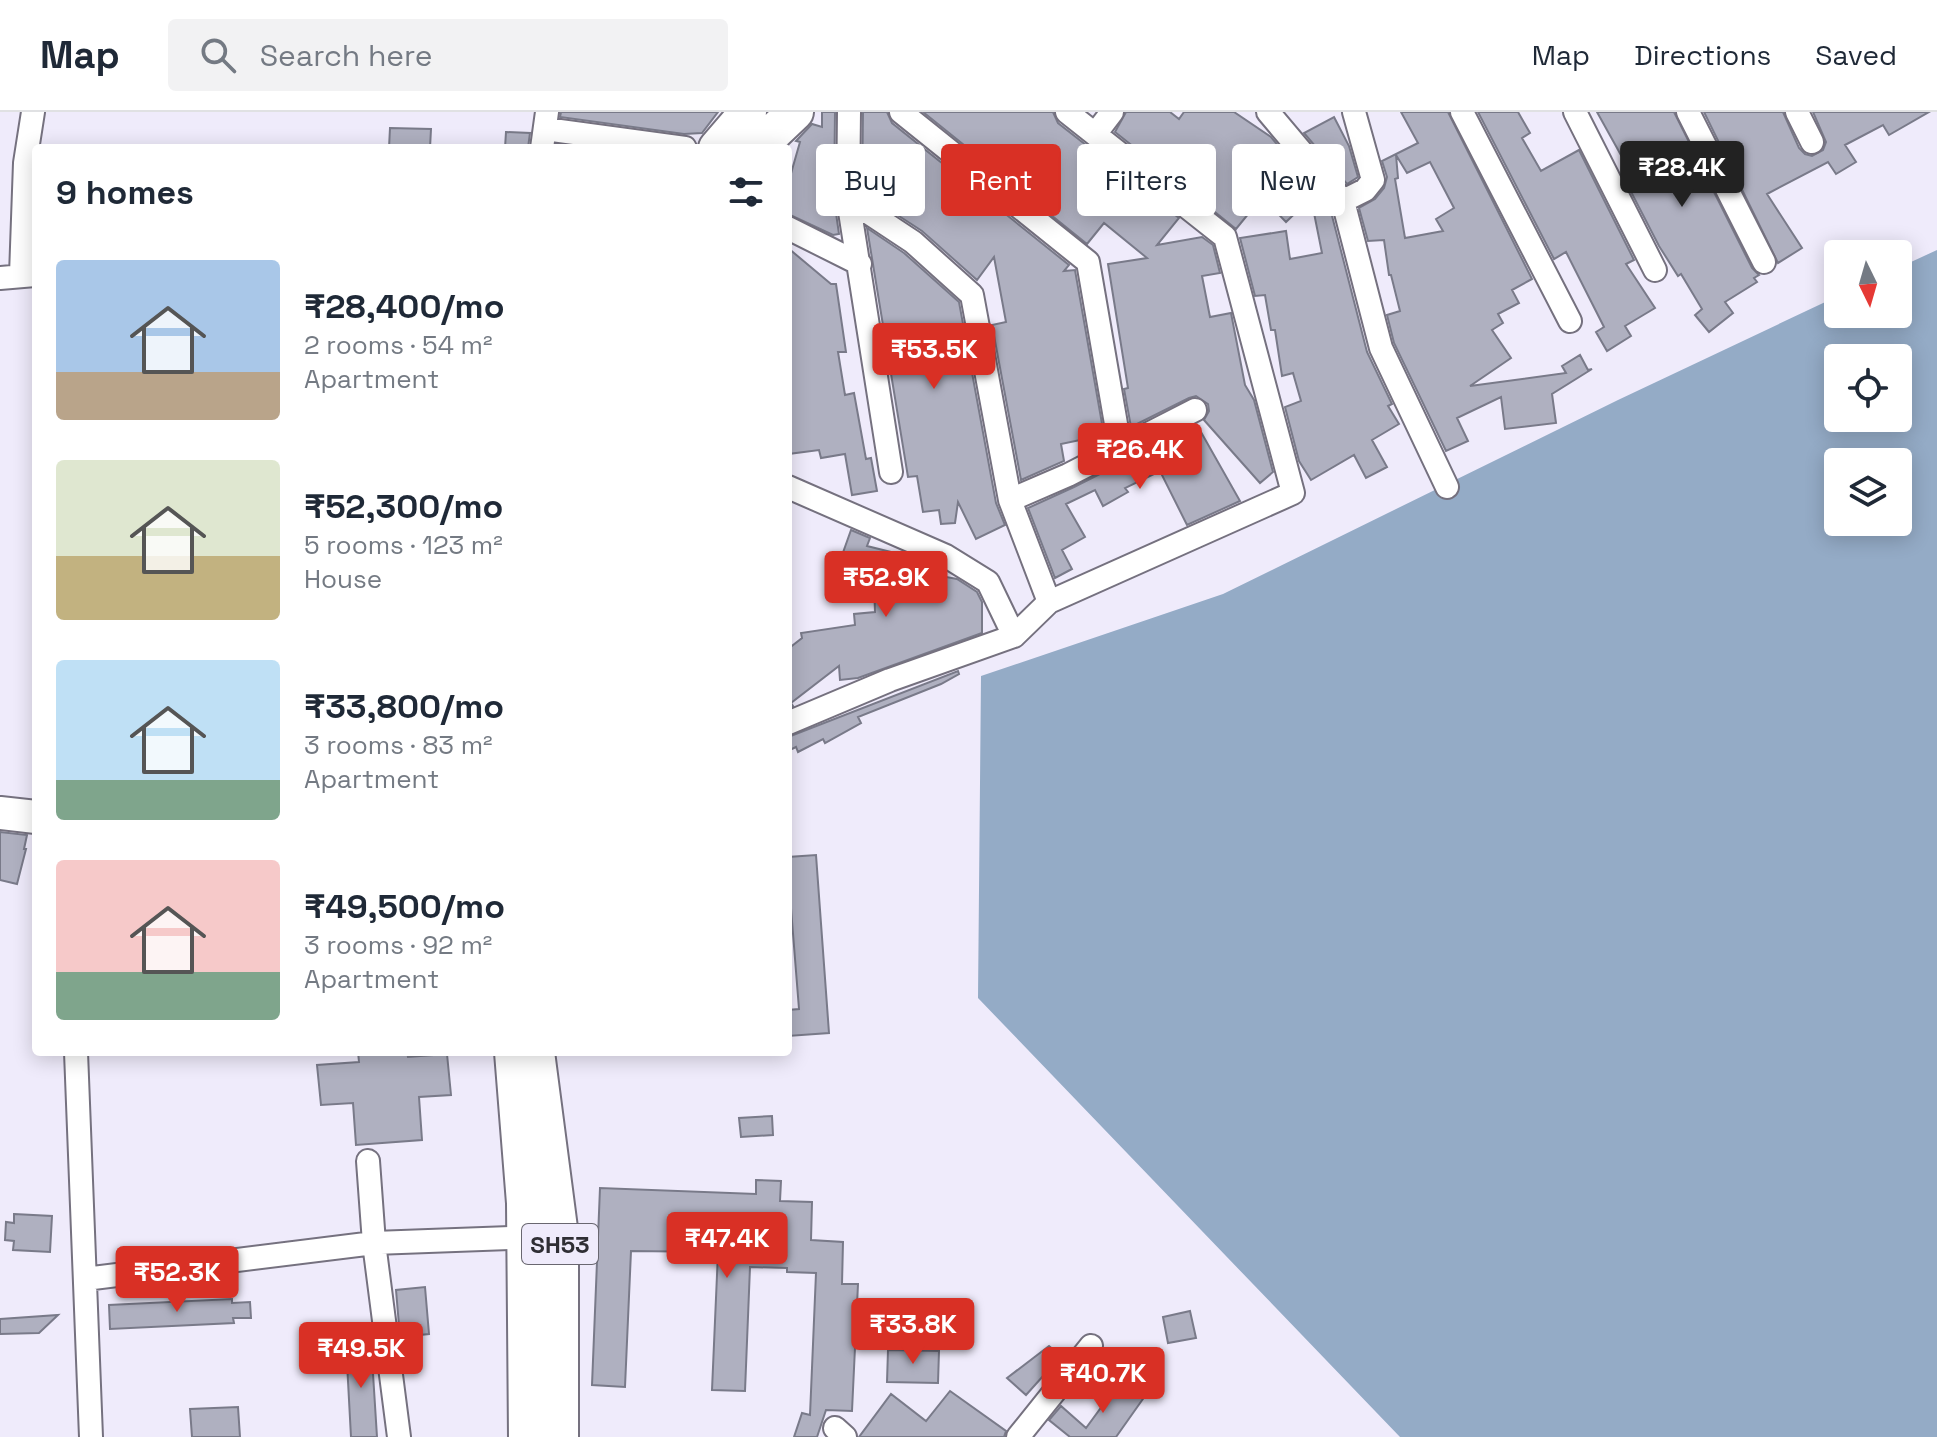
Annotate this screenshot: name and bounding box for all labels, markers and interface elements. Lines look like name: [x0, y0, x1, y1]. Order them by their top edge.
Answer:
search box: [168, 19, 728, 91]
text: Map: [40, 31, 120, 79]
icon: search: [196, 33, 240, 77]
text: Search here: [260, 36, 433, 75]
text: Map: [1532, 37, 1590, 73]
text: Directions: [1634, 37, 1771, 73]
text: Saved: [1815, 37, 1897, 73]
pin: ₹28.4K: [1617, 141, 1747, 209]
chip: Buy: [816, 144, 925, 216]
chip: Rent: [941, 144, 1061, 216]
chip: Filters: [1077, 144, 1216, 216]
chip: New: [1232, 144, 1345, 216]
text: ₹28.4K: [1638, 150, 1726, 184]
icon: filters: [724, 170, 768, 214]
text: 9 homes: [56, 171, 194, 214]
north arrow: [1824, 240, 1912, 328]
map controls: [1824, 240, 1912, 536]
text: ₹28,400/mo: [304, 285, 504, 328]
icon: home: [120, 292, 216, 388]
pin: ₹53.5K: [869, 323, 999, 391]
text: 2 rooms · 54 m²: [304, 328, 493, 362]
text: ₹53.5K: [890, 332, 978, 366]
button: locate: [1824, 344, 1912, 432]
text: Apartment: [304, 362, 439, 396]
pin: ₹26.4K: [1075, 423, 1205, 491]
text: ₹26.4K: [1096, 432, 1184, 466]
button: layers: [1824, 448, 1912, 536]
text: ₹52,300/mo: [304, 485, 503, 528]
icon: home: [120, 492, 216, 588]
text: 5 rooms · 123 m²: [304, 528, 503, 562]
pin: ₹52.9K: [821, 551, 951, 619]
text: ₹52.9K: [842, 560, 930, 594]
text: House: [304, 562, 382, 596]
text: ₹33,800/mo: [304, 685, 504, 728]
icon: home: [120, 692, 216, 788]
text: 3 rooms · 83 m²: [304, 728, 493, 762]
text: Apartment: [304, 762, 439, 796]
text: ₹49,500/mo: [304, 885, 505, 928]
icon: home: [120, 892, 216, 988]
text: 3 rooms · 92 m²: [304, 928, 492, 962]
text: Apartment: [304, 962, 439, 996]
pin: ₹47.4K: [662, 1212, 792, 1280]
text: ₹47.4K: [685, 1221, 769, 1255]
road number: SH53: [522, 1224, 598, 1264]
pin: ₹52.3K: [112, 1246, 242, 1314]
text: ₹52.3K: [134, 1255, 220, 1289]
pin: ₹33.8K: [848, 1298, 978, 1366]
text: ₹33.8K: [869, 1307, 957, 1341]
pin: ₹49.5K: [296, 1322, 426, 1390]
text: ₹49.5K: [317, 1331, 405, 1365]
pin: ₹40.7K: [1038, 1347, 1168, 1415]
text: ₹40.7K: [1060, 1356, 1146, 1390]

